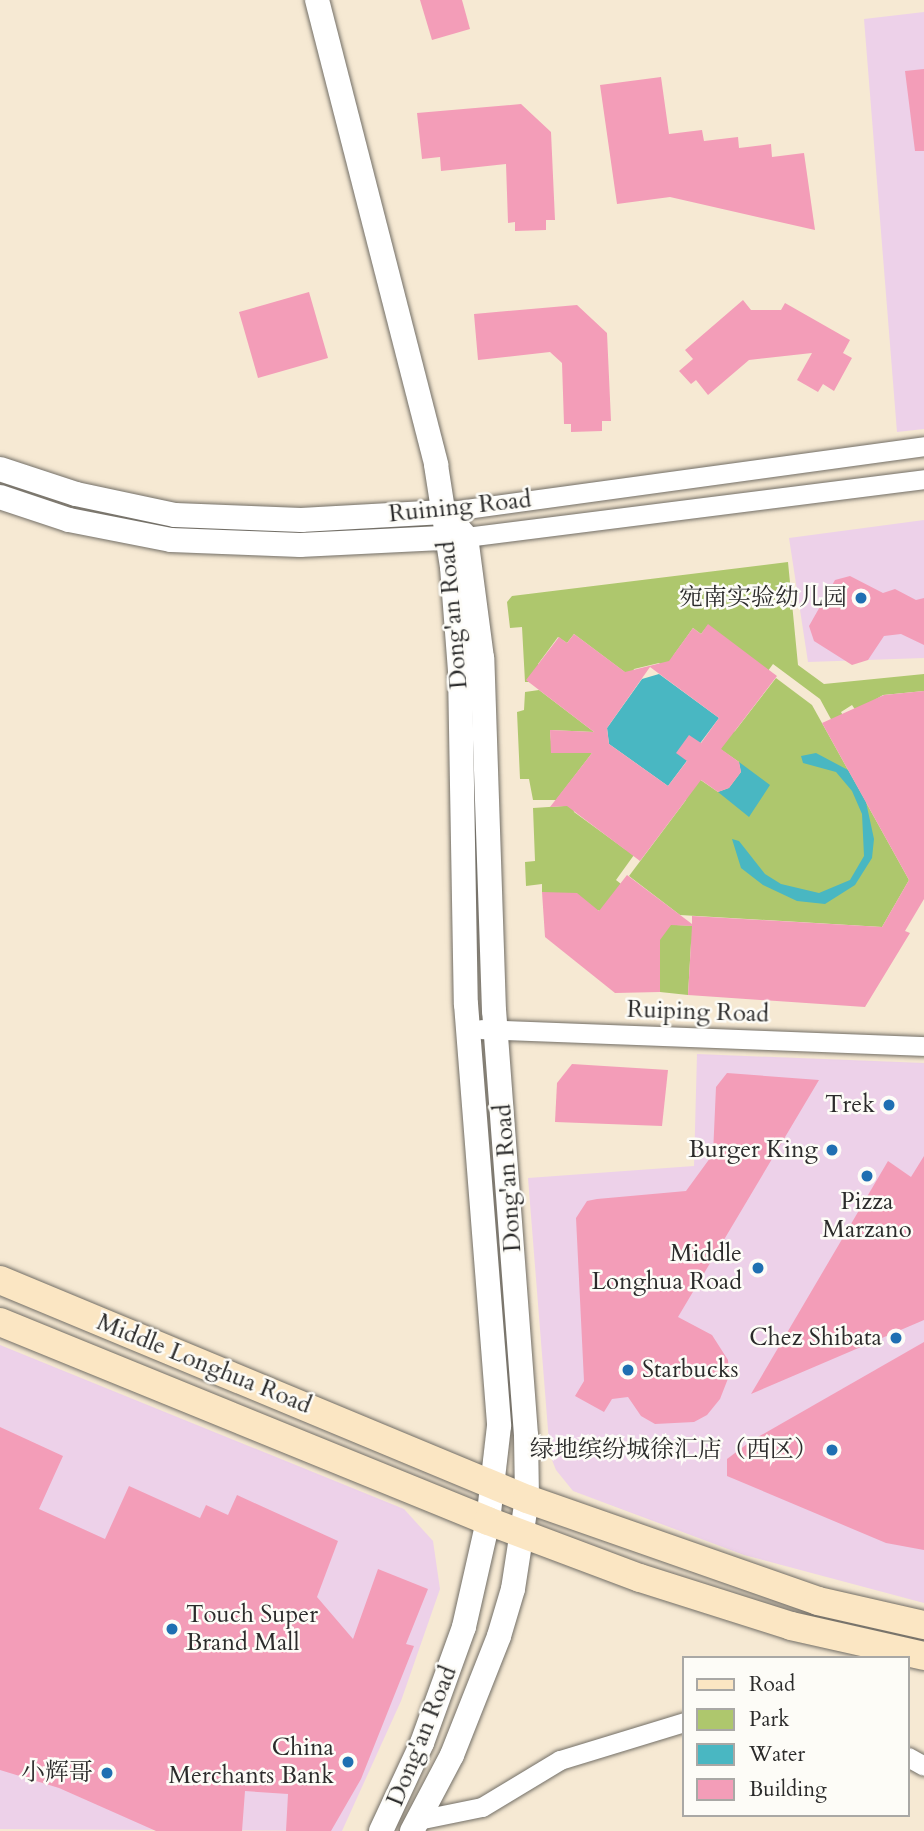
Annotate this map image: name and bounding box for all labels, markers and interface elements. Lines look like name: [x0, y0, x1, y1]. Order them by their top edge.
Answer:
street label: Ruining Road: [387, 485, 533, 529]
street label: Dong'an Road: [432, 540, 474, 690]
place label: 宛南实验幼儿园: [679, 584, 847, 612]
marker: 宛南实验幼儿园: [853, 590, 869, 606]
street label: Ruiping Road: [626, 995, 770, 1029]
place label: Trek: [825, 1091, 875, 1119]
marker: Trek: [881, 1097, 897, 1113]
street label: Dong'an Road: [488, 1103, 528, 1253]
place label: Burger King: [689, 1136, 818, 1164]
marker: Burger King: [824, 1142, 840, 1158]
marker: Pizza Marzano: [859, 1168, 875, 1184]
place label: Pizza Marzano: [822, 1188, 912, 1244]
place label: Middle Longhua Road: [592, 1240, 742, 1296]
marker: Middle Longhua Road: [748, 1258, 768, 1278]
street label: Middle Longhua Road: [93, 1308, 315, 1420]
place label: Chez Shibata: [749, 1324, 882, 1352]
marker: Chez Shibata: [888, 1330, 904, 1346]
place label: Starbucks: [642, 1356, 739, 1384]
marker: Starbucks: [620, 1362, 636, 1378]
place label: 绿地缤纷城徐汇店（西区）: [530, 1436, 818, 1464]
marker: 绿地缤纷城徐汇店（西区）: [824, 1442, 840, 1458]
place label: Touch Super Brand Mall: [186, 1601, 318, 1657]
marker: Touch Super Brand Mall: [164, 1621, 180, 1637]
legend: [682, 1656, 910, 1817]
street label: Dong'an Road: [381, 1662, 463, 1810]
text: Road: [749, 1670, 795, 1699]
text: Park: [749, 1705, 789, 1734]
place label: China Merchants Bank: [168, 1734, 334, 1790]
text: Water: [749, 1740, 805, 1769]
marker: China Merchants Bank: [340, 1754, 356, 1770]
place label: 小辉哥: [21, 1759, 93, 1787]
marker: 小辉哥: [99, 1765, 115, 1781]
text: Building: [749, 1775, 827, 1804]

